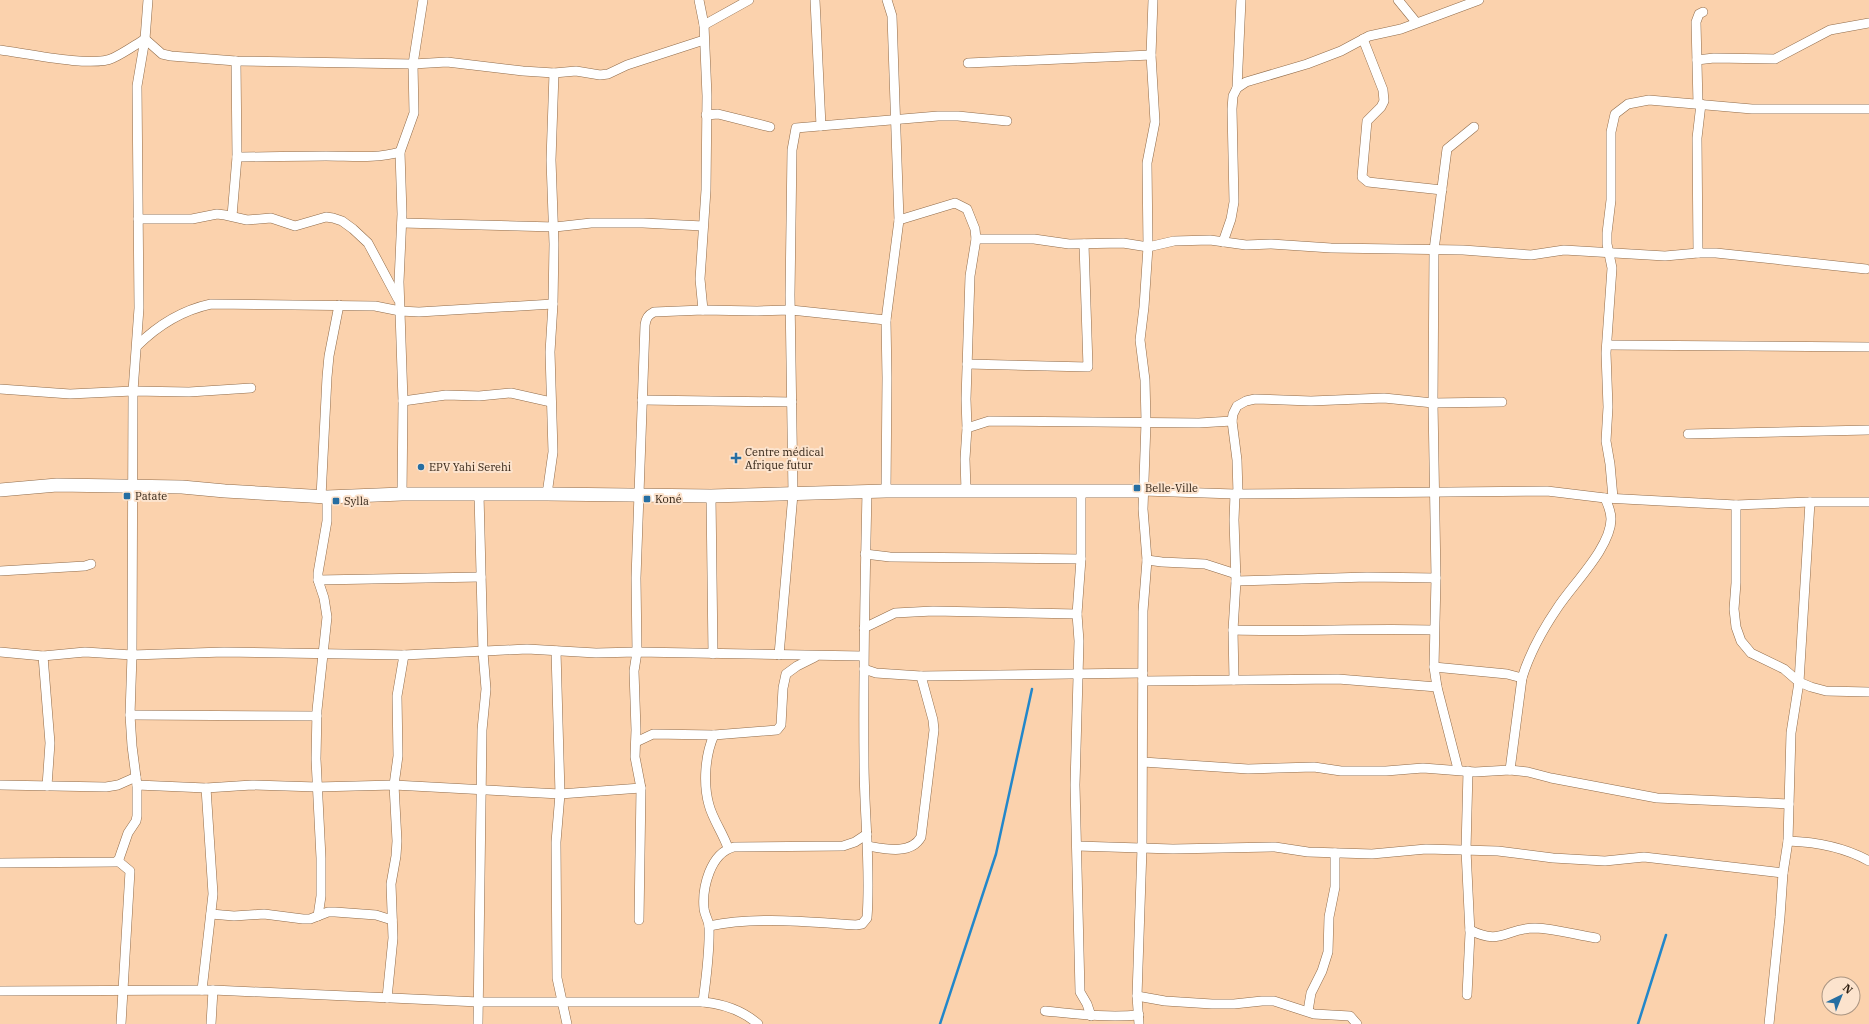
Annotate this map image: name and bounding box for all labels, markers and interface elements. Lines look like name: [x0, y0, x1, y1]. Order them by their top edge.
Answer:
place label: Centre médical Afrique futur: [745, 445, 824, 472]
marker: Centre médical Afrique futur: [730, 452, 742, 464]
place label: EPV Yahi Serehi: [429, 460, 512, 474]
marker: EPV Yahi Serehi: [416, 462, 426, 472]
place label: Belle-Ville: [1145, 481, 1198, 495]
marker: Belle-Ville: [1132, 483, 1142, 493]
place label: Patate: [135, 489, 167, 503]
marker: Patate: [122, 491, 132, 501]
place label: Koné: [655, 492, 682, 506]
place label: Sylla: [344, 494, 369, 508]
marker: Koné: [642, 494, 652, 504]
marker: Sylla: [331, 496, 341, 506]
north arrow: [1821, 976, 1861, 1016]
text: N: [1840, 981, 1856, 997]

